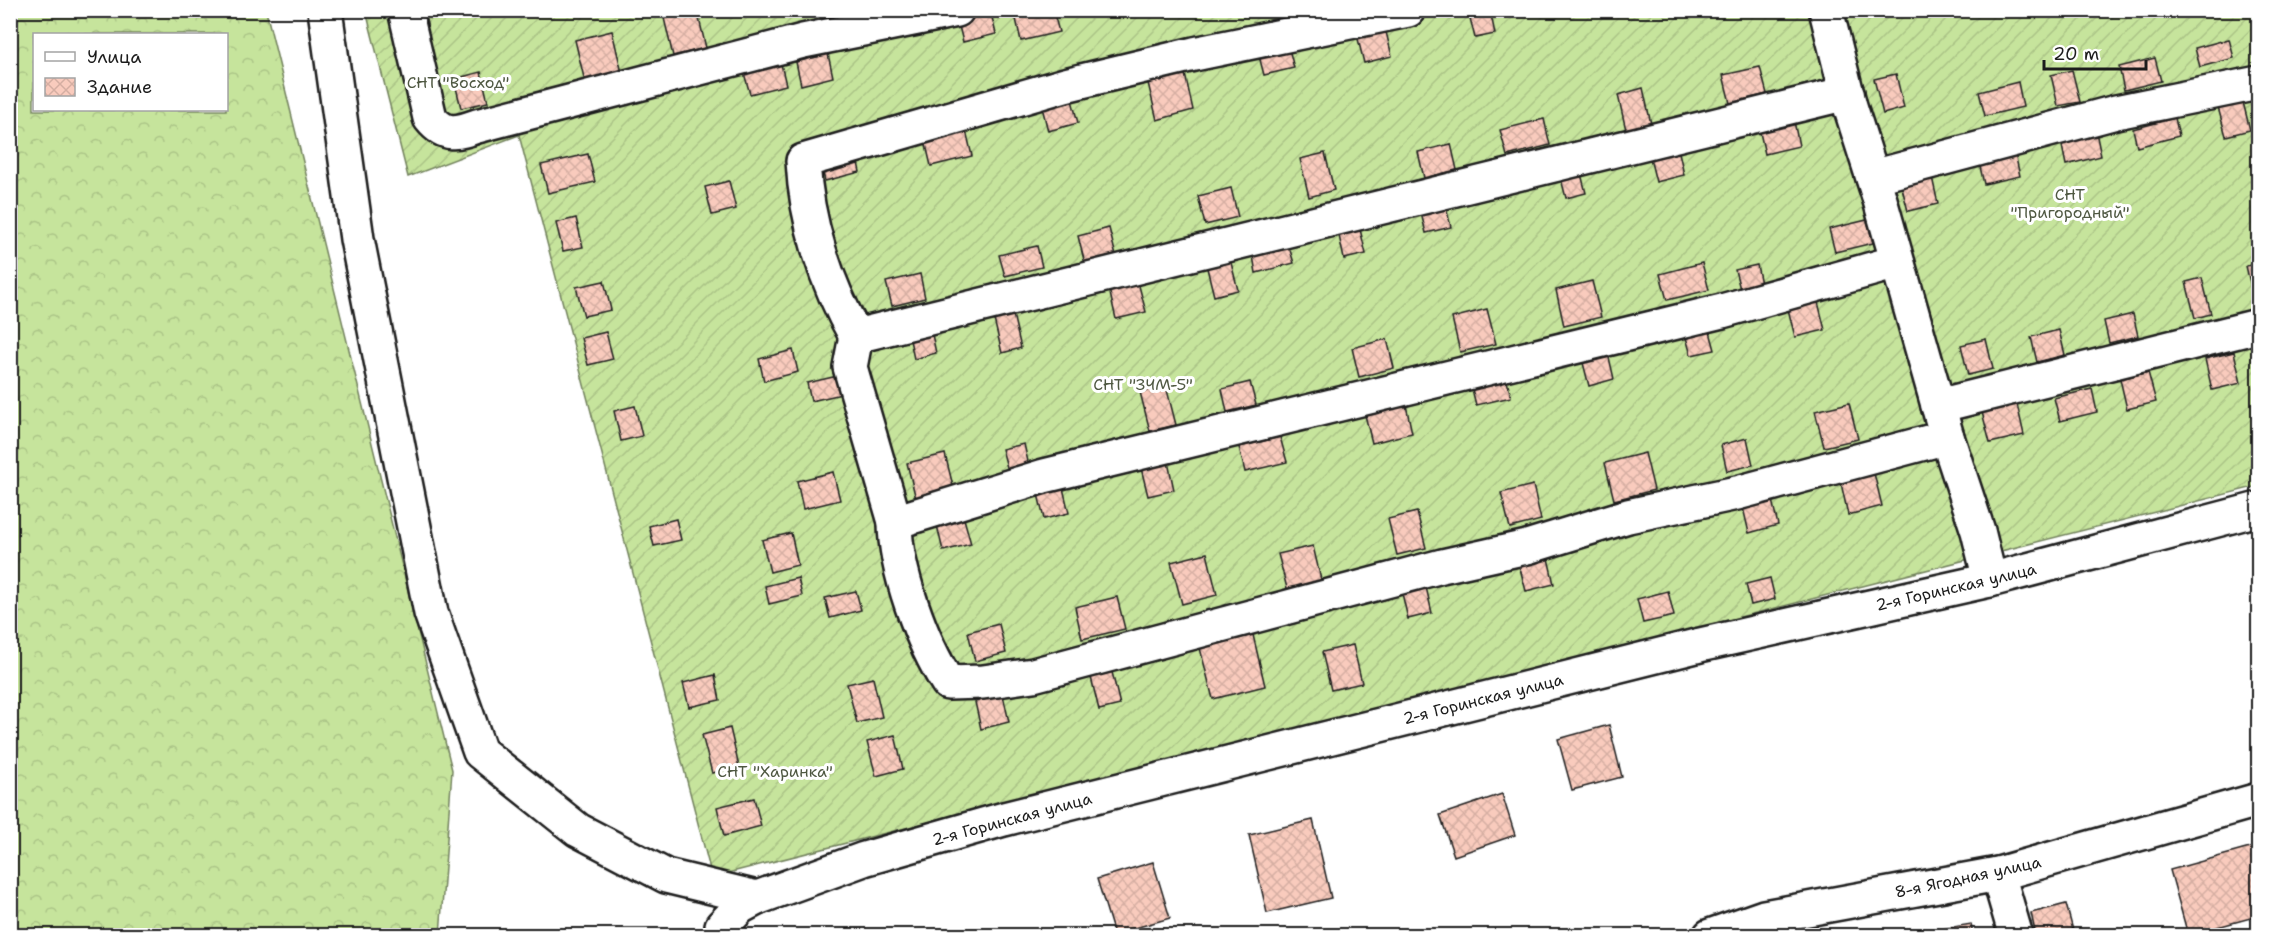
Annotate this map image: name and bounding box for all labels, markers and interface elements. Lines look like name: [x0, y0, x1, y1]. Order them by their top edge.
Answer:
legend: [33, 33, 228, 111]
scale bar: [2044, 33, 2146, 71]
text: 20 m: [2053, 42, 2099, 66]
text: Улица: [87, 45, 141, 69]
park label: СНТ "Восход": [407, 72, 509, 93]
text: Здание: [87, 75, 152, 99]
park label: СНТ "Пригородный": [2010, 184, 2130, 223]
park label: СНТ "ЗЧМ-5": [1093, 374, 1193, 395]
street label: 2-я Горинская улица: [1874, 558, 2038, 616]
street label: 2-я Горинская улица: [1401, 669, 1565, 729]
park label: СНТ "Харинка": [717, 761, 833, 782]
street label: 2-я Горинская улица: [930, 788, 1094, 850]
street label: 8-я Ягодная улица: [1893, 851, 2043, 903]

